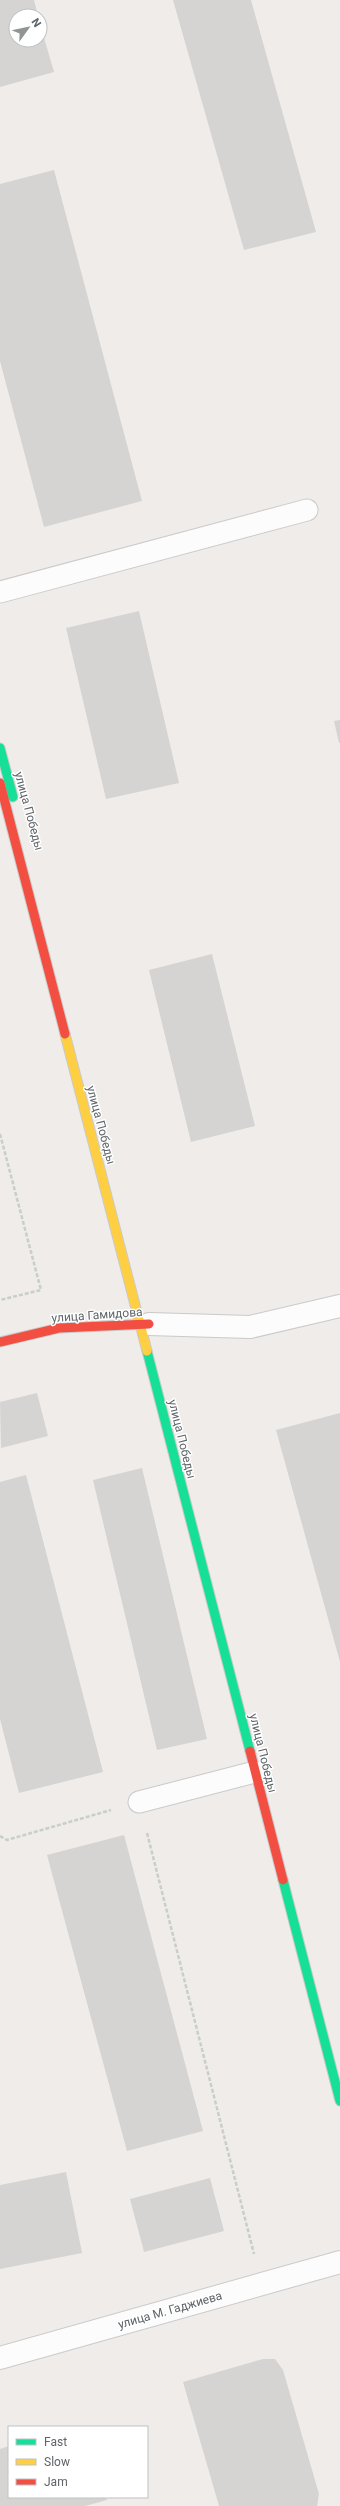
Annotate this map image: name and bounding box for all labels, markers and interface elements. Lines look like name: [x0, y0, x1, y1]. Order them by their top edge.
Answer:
north arrow: [8, 8, 48, 48]
text: N: [28, 16, 44, 30]
street label: улица Победы: [12, 770, 46, 852]
street label: улица Победы: [84, 1084, 118, 1166]
street label: улица Гамидова: [51, 1305, 143, 1325]
street label: улица Победы: [165, 1398, 199, 1480]
street label: улица Победы: [246, 1712, 280, 1794]
street label: улица М. Гаджиева: [116, 2288, 224, 2332]
legend: [8, 2426, 148, 2498]
text: Fast: [44, 2435, 67, 2449]
text: Slow: [44, 2455, 70, 2469]
text: Jam: [44, 2475, 68, 2489]

